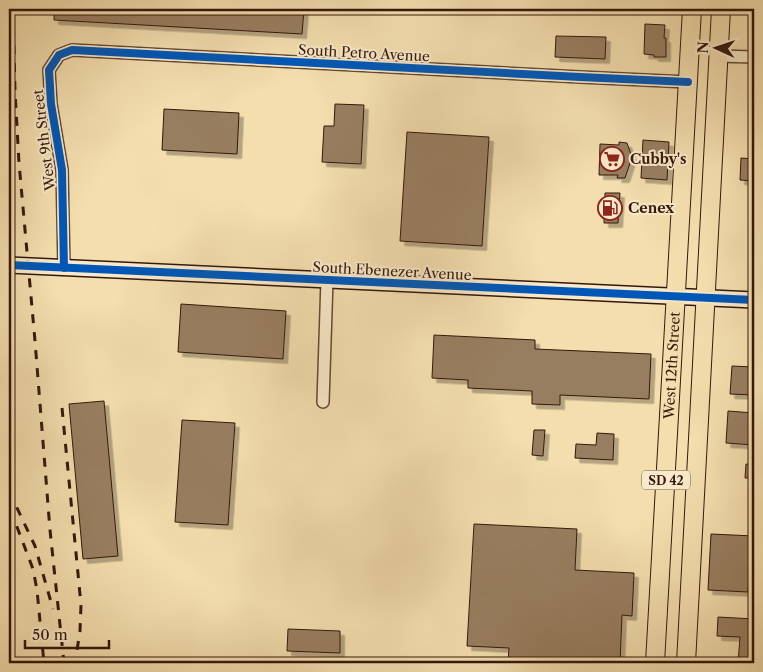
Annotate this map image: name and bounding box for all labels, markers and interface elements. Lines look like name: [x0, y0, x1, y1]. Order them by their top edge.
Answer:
north arrow: [690, 22, 740, 72]
street label: South Petro Avenue: [298, 41, 431, 65]
text: N: [694, 41, 712, 54]
street label: West 9th Street: [29, 88, 59, 193]
supermarket icon: Cubby's: [599, 146, 625, 172]
place label: Cubby's: [630, 150, 687, 168]
fuel station icon: Cenex: [597, 195, 623, 221]
place label: Cenex: [628, 199, 675, 217]
street label: South Ebenezer Avenue: [312, 258, 472, 284]
street label: West 12th Street: [660, 311, 684, 421]
road number: SD 42: [642, 470, 690, 490]
scale bar: [25, 617, 109, 649]
text: 50 m: [32, 625, 68, 644]

